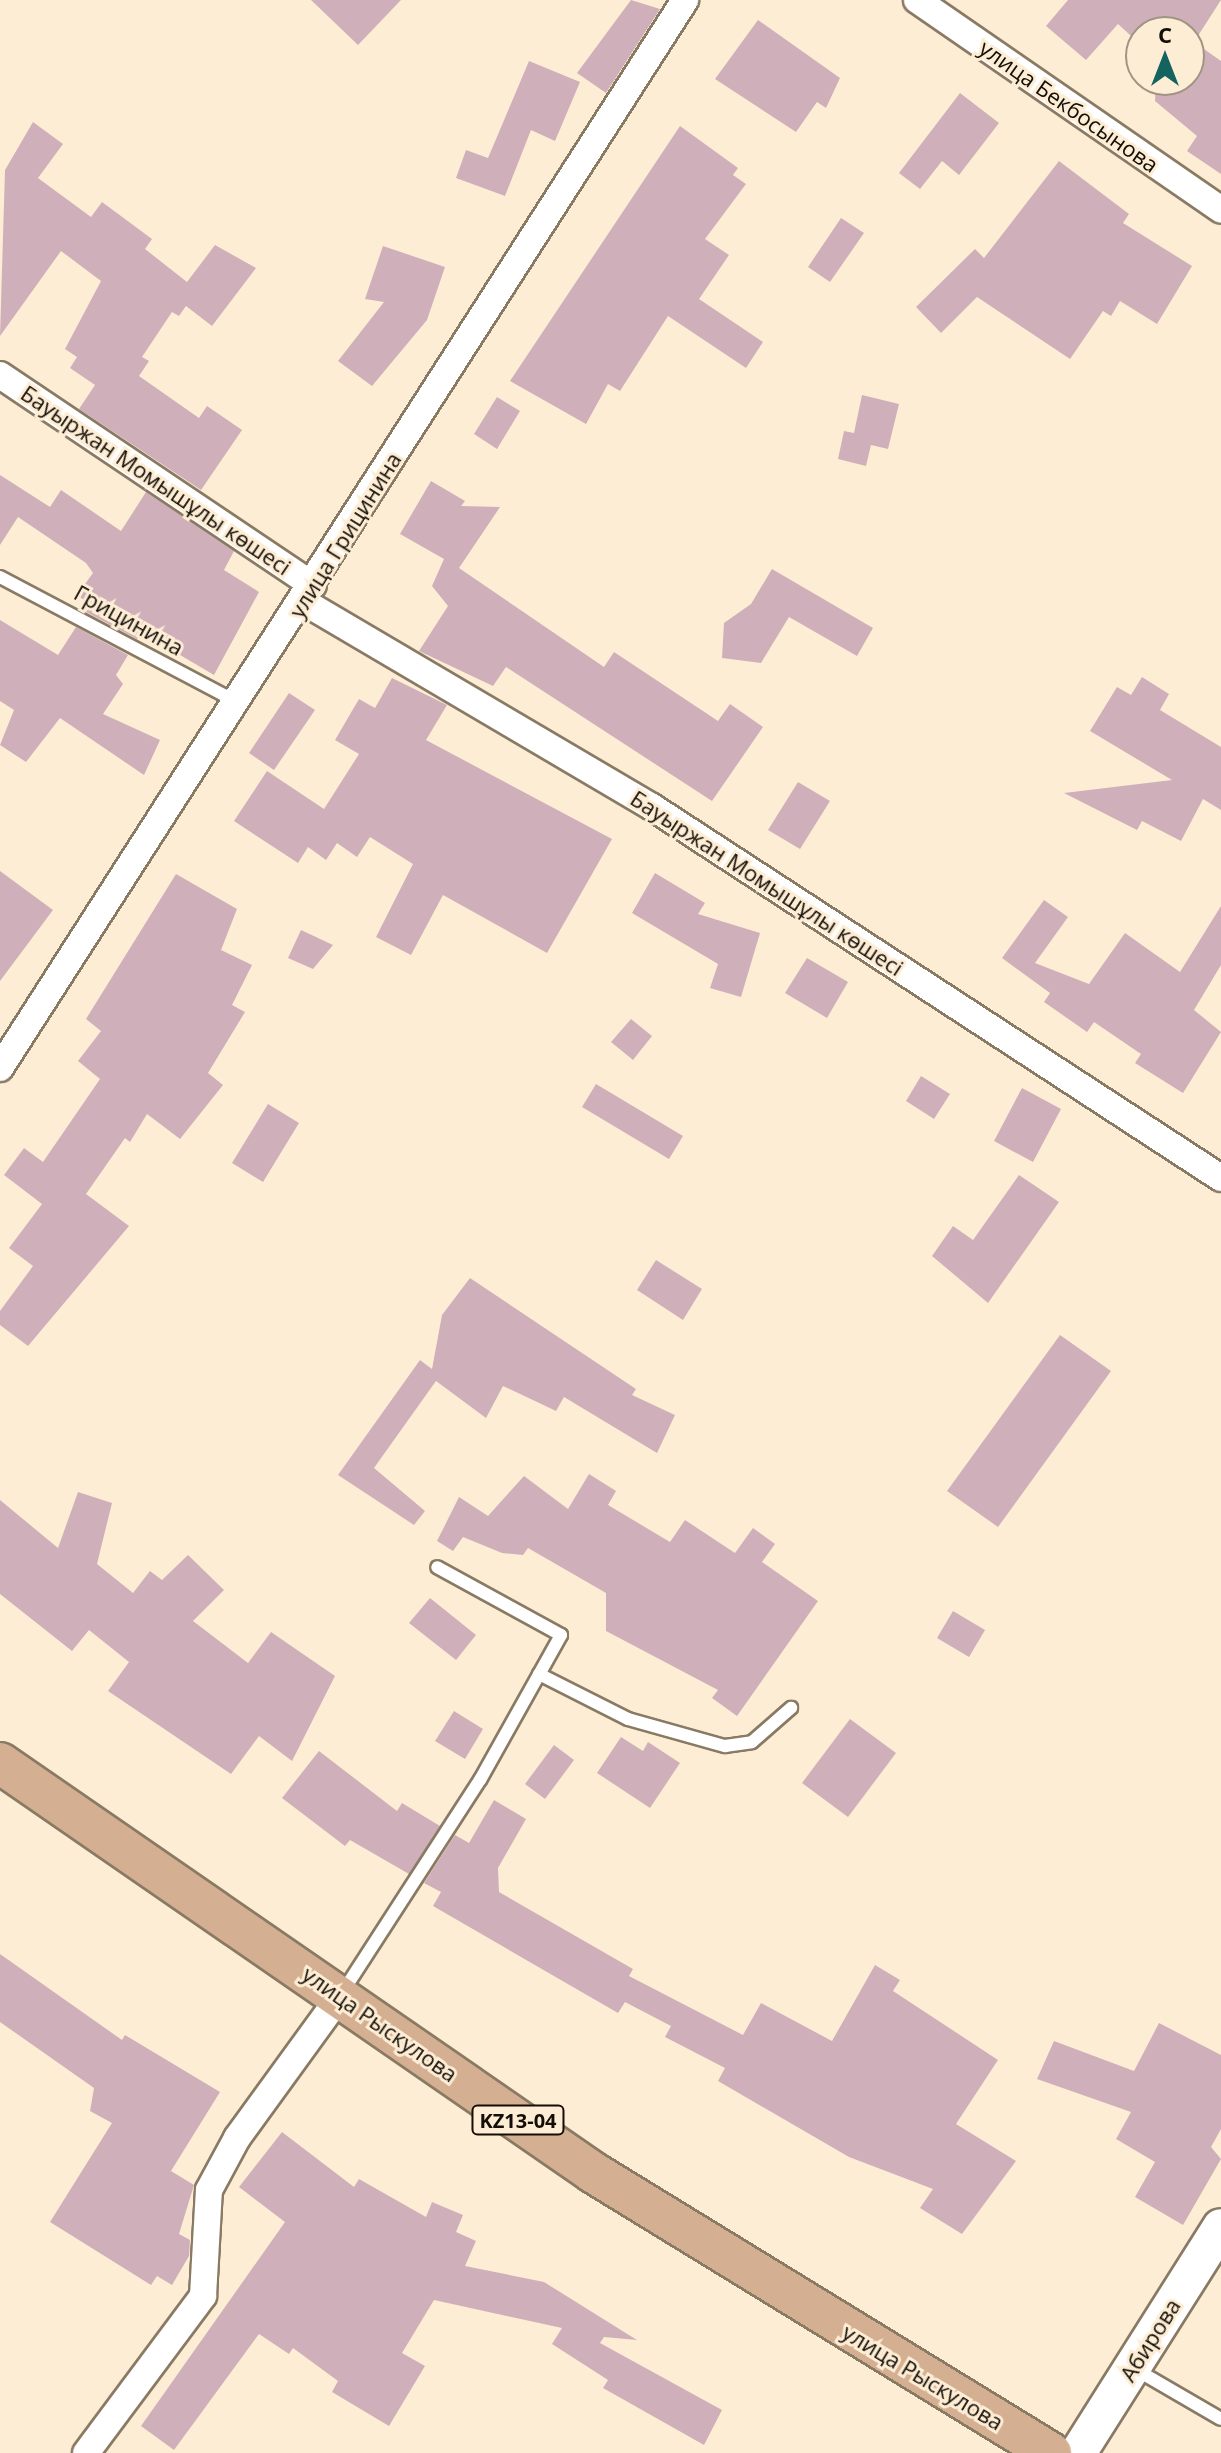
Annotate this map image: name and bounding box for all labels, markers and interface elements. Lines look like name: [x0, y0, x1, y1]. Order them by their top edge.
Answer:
north arrow: [1125, 16, 1205, 96]
text: С: [1158, 19, 1172, 49]
street label: улица Бекбосынова: [974, 34, 1164, 178]
street label: Бауыржан Момышұлы көшесі: [16, 380, 296, 580]
street label: улица Грицинина: [283, 447, 407, 623]
street label: Грицинина: [70, 579, 188, 661]
street label: Бауыржан Момышұлы көшесі: [626, 785, 908, 981]
street label: улица Рыскулова: [297, 1961, 463, 2087]
road number: KZ13-04: [470, 2104, 566, 2136]
street label: Абирова: [1114, 2294, 1186, 2386]
street label: улица Рыскулова: [838, 2319, 1008, 2435]

